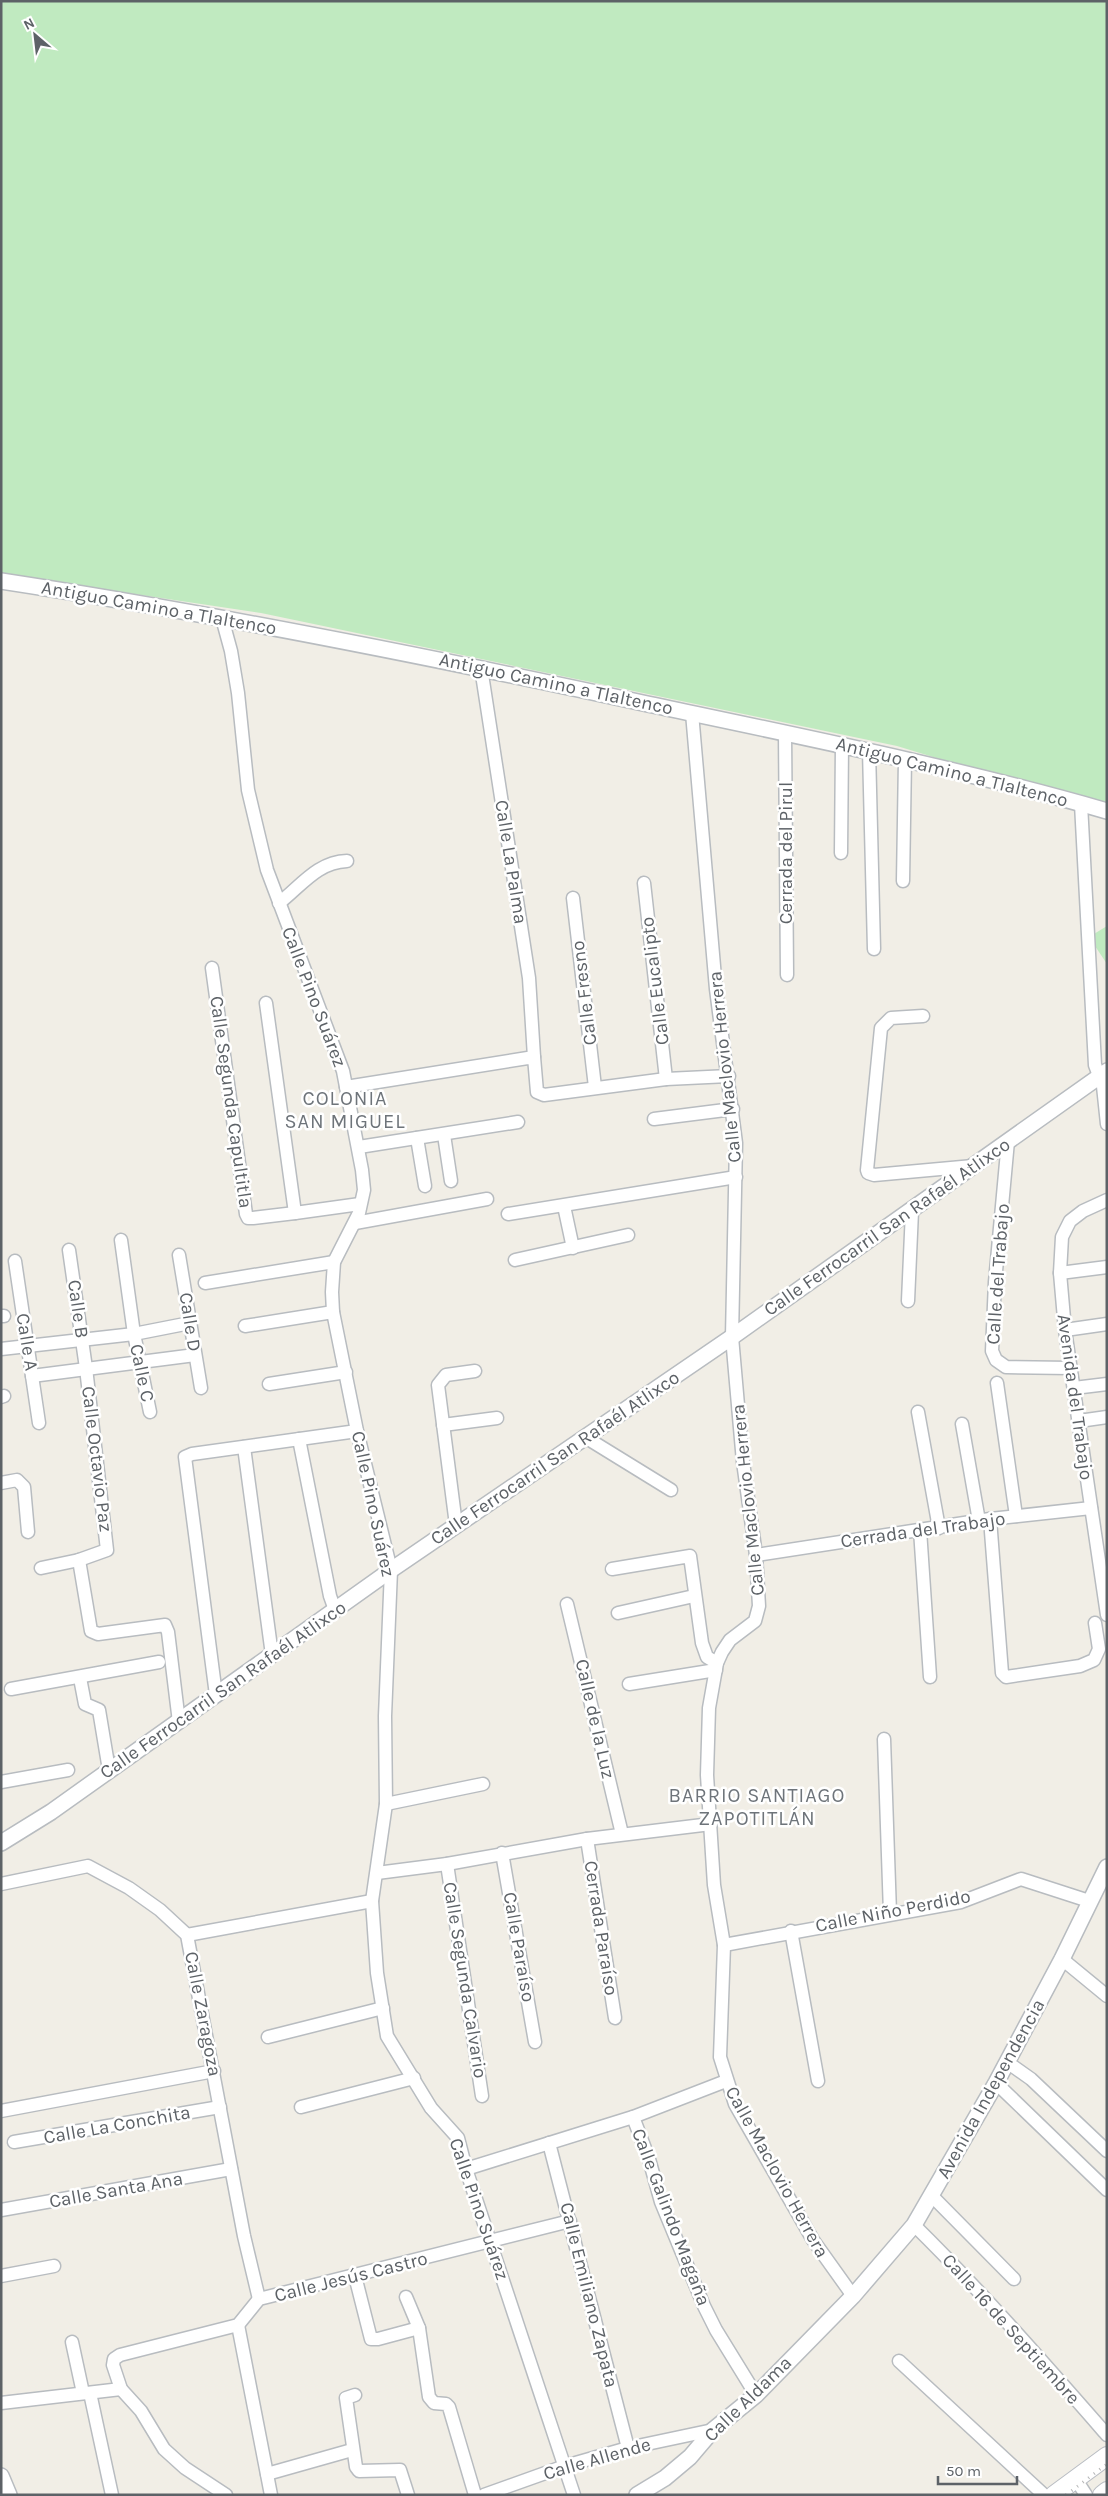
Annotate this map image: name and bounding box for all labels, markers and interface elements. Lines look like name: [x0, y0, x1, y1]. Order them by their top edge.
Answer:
north arrow: [10, 10, 60, 60]
text: N: [21, 14, 38, 34]
street label: Antiguo Camino a Tlaltenco: [40, 576, 278, 640]
street label: Antiguo Camino a Tlaltenco: [437, 648, 675, 720]
street label: Antiguo Camino a Tlaltenco: [834, 732, 1070, 812]
street label: Cerrada del Pirul: [775, 782, 797, 924]
street label: Calle La Palma: [490, 798, 532, 926]
street label: Calle Eucalipto: [636, 916, 674, 1046]
street label: Calle Pino Suárez: [277, 924, 351, 1070]
street label: Calle Fresno: [567, 939, 601, 1047]
street label: Calle Maclovio Herrera: [704, 970, 746, 1164]
street label: Calle Segunda Capultitla: [205, 995, 257, 1209]
district label: COLONIA SAN MIGUEL: [284, 1087, 406, 1133]
street label: Calle Ferrocarril San Rafaél Atlixco: [760, 1133, 1014, 1321]
street label: Calle del Trabajo: [982, 1203, 1014, 1345]
street label: Calle B: [63, 1278, 93, 1340]
street label: Calle D: [174, 1291, 206, 1353]
street label: Calle A: [12, 1312, 42, 1372]
street label: Avenida del Trabajo: [1052, 1313, 1098, 1481]
street label: Calle C: [125, 1342, 159, 1404]
street label: Calle Ferrocarril San Rafaél Atlixco: [426, 1366, 684, 1550]
street label: Calle Octavio Paz: [77, 1385, 117, 1533]
street label: Calle Maclovio Herrera: [727, 1403, 769, 1597]
street label: Calle Pino Suárez: [347, 1429, 399, 1579]
street label: Cerrada del Trabajo: [839, 1508, 1007, 1552]
street label: Calle Ferrocarril San Rafaél Atlixco: [96, 1596, 350, 1784]
street label: Calle de la Luz: [571, 1657, 619, 1781]
district label: BARRIO SANTIAGO ZAPOTITLÁN: [669, 1784, 845, 1830]
street label: Cerrada Paraíso: [579, 1859, 623, 1997]
street label: Calle Segunda Calvario: [439, 1880, 491, 2080]
street label: Calle Niño Perdido: [813, 1885, 973, 1937]
street label: Calle Paraíso: [498, 1890, 540, 2004]
street label: Calle Zaragoza: [180, 1950, 226, 2078]
street label: Avenida Independencia: [932, 1995, 1050, 2183]
street label: Calle Maclovio Herrera: [721, 2082, 833, 2262]
street label: Calle La Conchita: [42, 2101, 192, 2149]
street label: Calle Galindo Magaña: [627, 2125, 715, 2309]
street label: Calle Pino Suárez: [444, 2135, 514, 2283]
street label: Calle Santa Ana: [47, 2167, 185, 2213]
street label: Calle Emiliano Zapata: [555, 2200, 623, 2390]
street label: Calle Jesús Castro: [272, 2247, 430, 2307]
street label: Calle 16 de Septiembre: [938, 2249, 1084, 2409]
street label: Calle Aldama: [700, 2352, 796, 2446]
street label: Calle Allende: [541, 2433, 653, 2485]
scale bar: [938, 2454, 1017, 2486]
text: 50 m: [946, 2462, 981, 2480]

